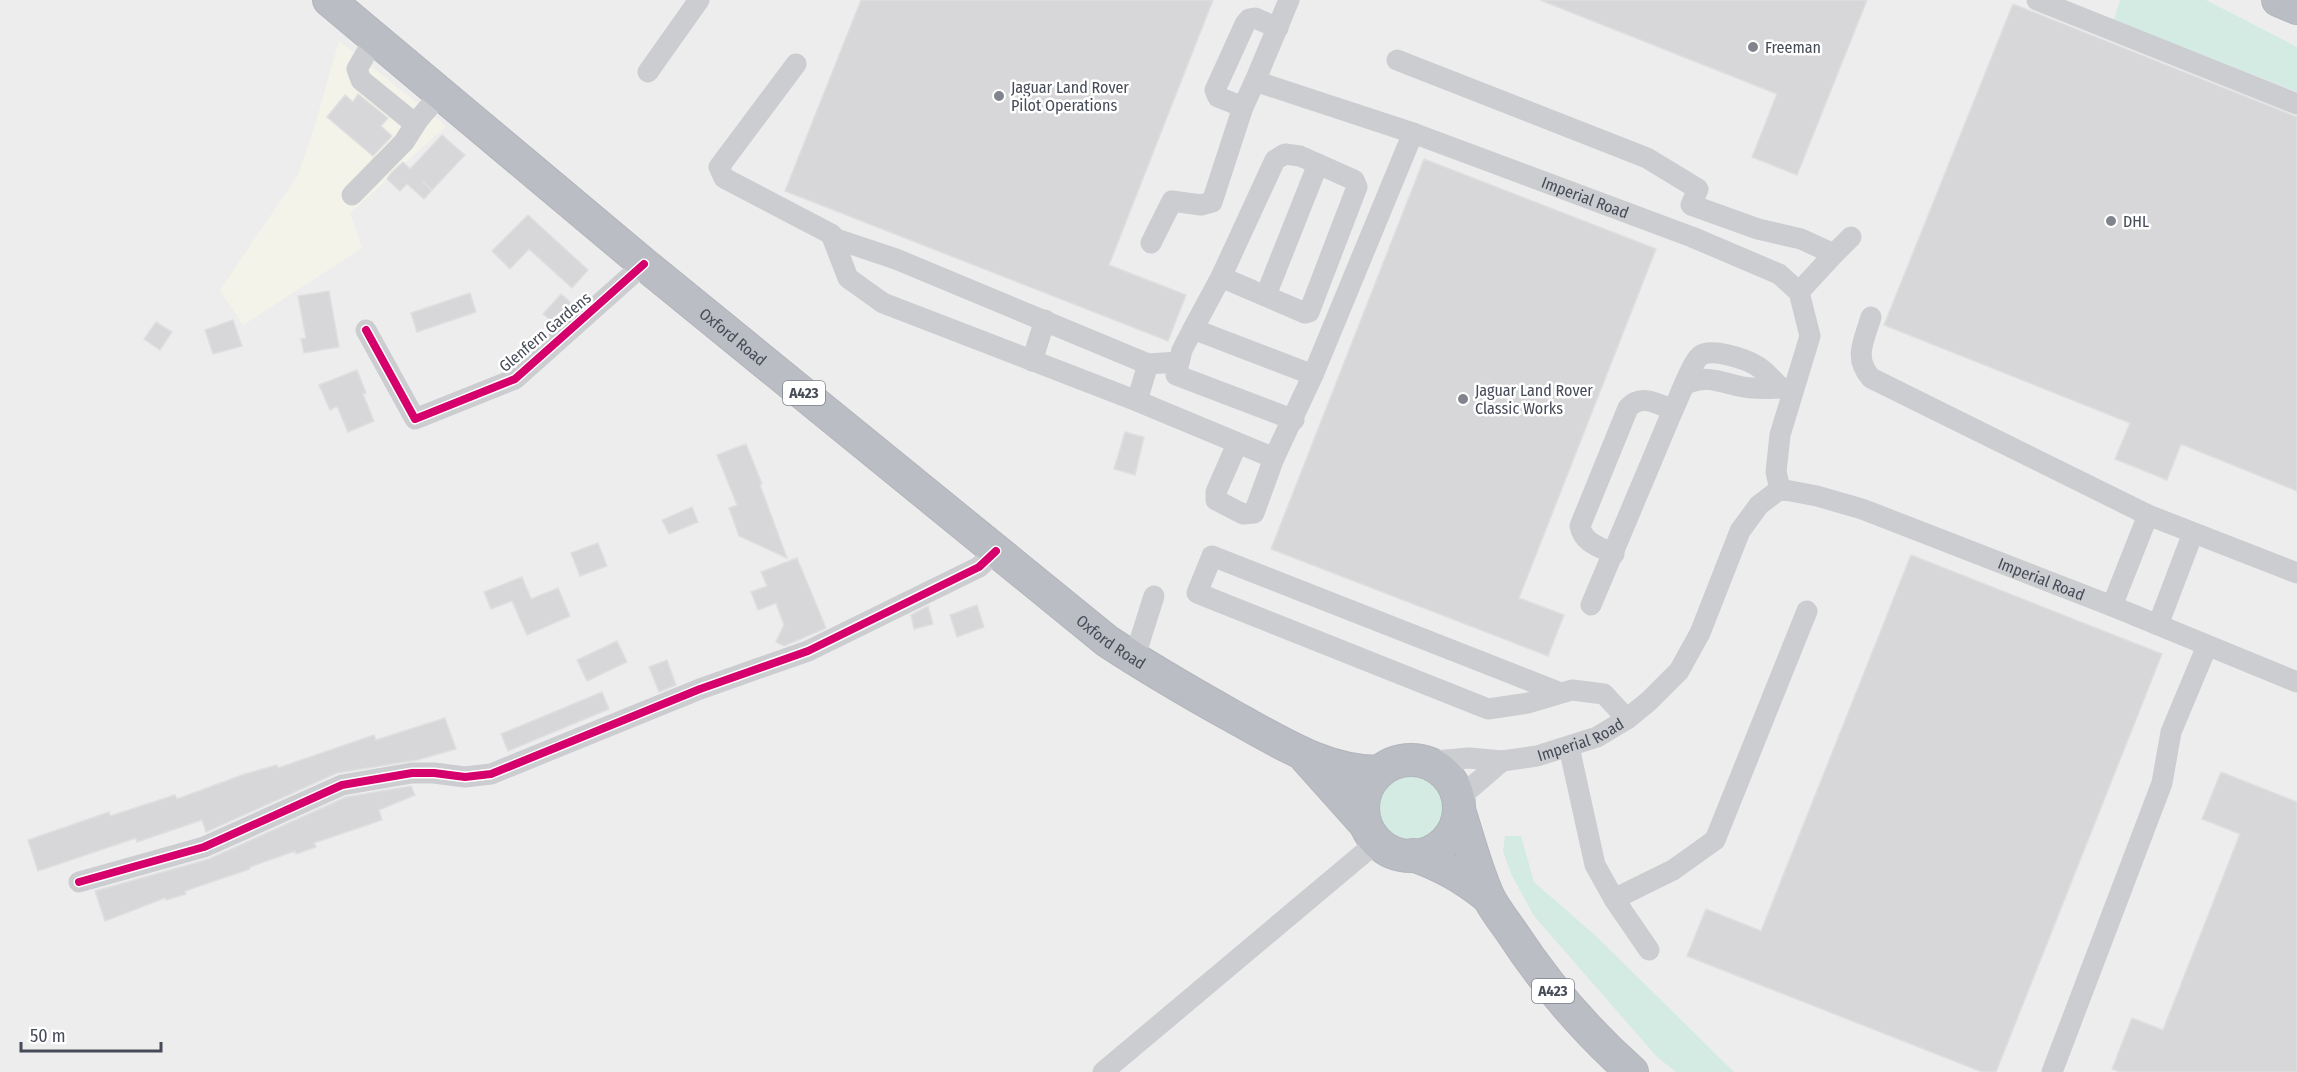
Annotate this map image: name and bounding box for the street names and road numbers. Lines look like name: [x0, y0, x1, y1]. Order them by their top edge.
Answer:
street label: Imperial Road: [1539, 172, 1631, 222]
street label: Glenfern Gardens: [495, 288, 595, 376]
street label: Oxford Road: [696, 304, 770, 369]
road number: A423: [783, 381, 825, 405]
street label: Imperial Road: [1995, 553, 2088, 604]
street label: Oxford Road: [1073, 611, 1149, 673]
street label: Imperial Road: [1535, 714, 1627, 765]
road number: A423: [1532, 979, 1574, 1003]

